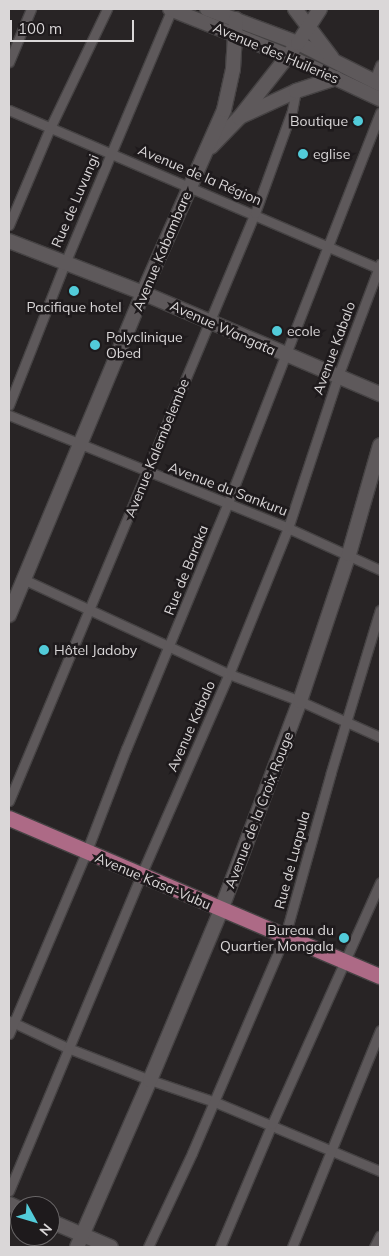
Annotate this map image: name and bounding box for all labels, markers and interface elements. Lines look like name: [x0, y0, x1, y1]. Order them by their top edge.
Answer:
scale bar: [12, 10, 136, 42]
text: 100 m: [18, 19, 62, 38]
street label: Avenue des Huileries: [211, 19, 341, 87]
place label: Boutique: [290, 113, 348, 129]
marker: Boutique: [352, 115, 364, 127]
street label: Avenue de la Région: [136, 141, 264, 209]
place label: eglise: [313, 146, 350, 162]
marker: eglise: [297, 148, 309, 160]
street label: Rue de Luvungi: [48, 152, 102, 250]
street label: Avenue Kabambare: [129, 189, 195, 313]
marker: Pacifique hotel: [68, 285, 80, 297]
street label: Avenue Wangata: [168, 297, 278, 359]
place label: Pacifique hotel: [26, 299, 122, 315]
street label: Avenue Kabalo: [309, 299, 359, 397]
place label: ecole: [287, 323, 320, 339]
marker: ecole: [271, 325, 283, 337]
place label: Polyclinique Obed: [106, 329, 183, 362]
marker: Polyclinique Obed: [88, 338, 102, 352]
street label: Avenue Kalembelembe: [121, 376, 193, 520]
street label: Avenue du Sankuru: [166, 459, 290, 519]
street label: Rue de Baraka: [160, 523, 212, 617]
place label: Hôtel Jadoby: [54, 642, 137, 658]
marker: Hôtel Jadoby: [38, 644, 50, 656]
street label: Avenue Kabalo: [163, 678, 219, 774]
street label: Avenue de la Croix Rouge: [221, 729, 297, 891]
street label: Rue de Luapula: [271, 809, 313, 911]
street label: Avenue Kasa-Vubu: [93, 849, 213, 913]
place label: Bureau du Quartier Mongala: [220, 922, 334, 954]
marker: Bureau du Quartier Mongala: [338, 932, 350, 944]
north arrow: [10, 1196, 60, 1246]
text: N: [36, 1220, 56, 1240]

